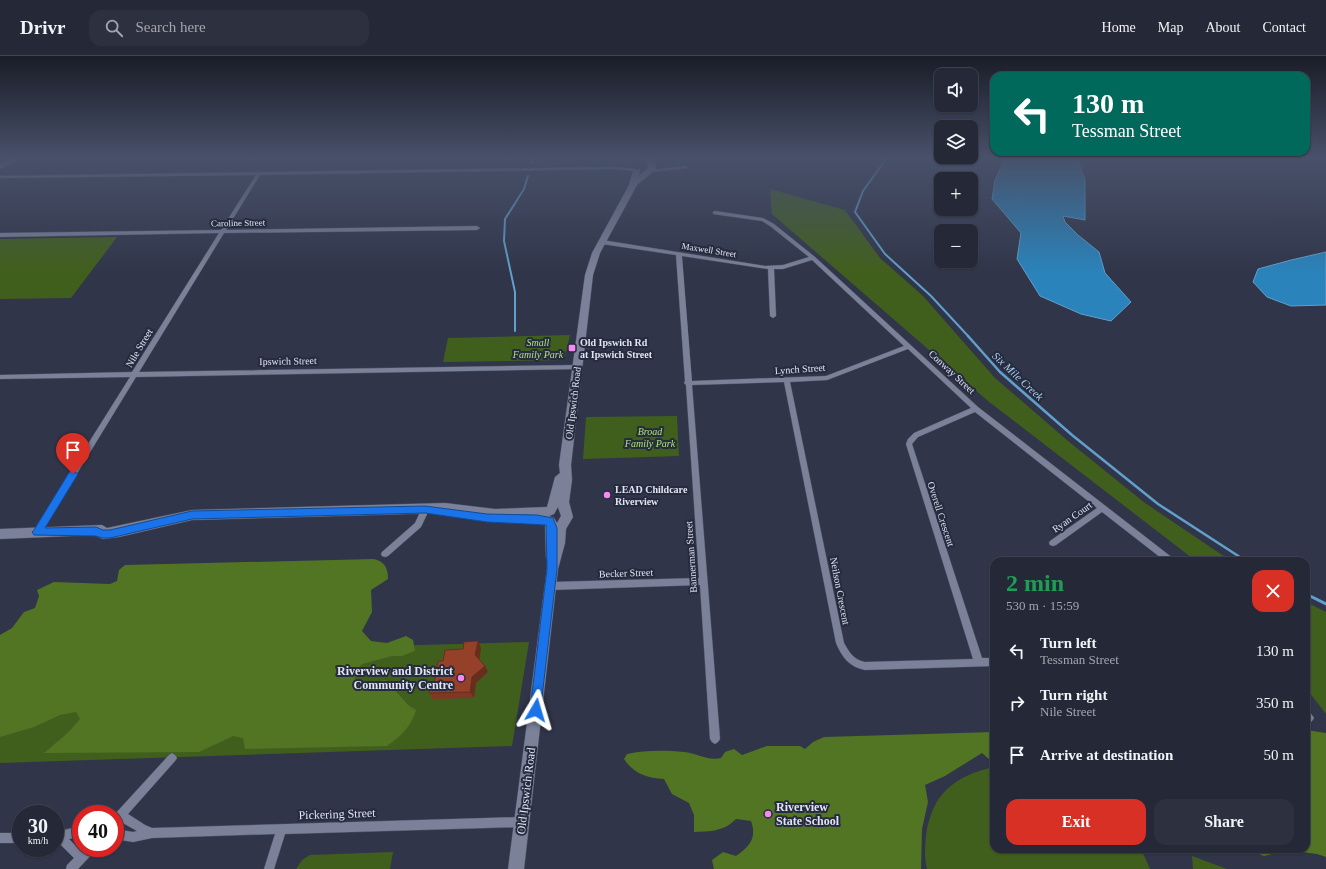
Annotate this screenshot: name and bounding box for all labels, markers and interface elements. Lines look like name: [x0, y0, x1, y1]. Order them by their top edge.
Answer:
search box: [89, 10, 369, 46]
text: Drivr: [20, 17, 65, 38]
icon: search: [103, 17, 125, 39]
text: Search here: [135, 19, 206, 35]
text: Home: [1102, 20, 1136, 35]
text: Map: [1158, 20, 1183, 35]
text: About: [1205, 20, 1240, 35]
text: Contact: [1262, 20, 1306, 35]
map controls: [934, 68, 978, 268]
button: sound: [934, 68, 978, 112]
icon: left: [1006, 88, 1058, 140]
text: 130 m: [1072, 88, 1144, 119]
button: layers: [934, 120, 978, 164]
text: Tessman Street: [1072, 121, 1181, 141]
button: +: [934, 172, 978, 216]
street label: Caroline Street: [211, 218, 266, 228]
button: −: [934, 224, 978, 268]
street label: Maxwell Street: [681, 241, 738, 259]
street label: Nile Street: [123, 327, 155, 369]
park label: Small Family Park: [512, 337, 564, 360]
place label: Old Ipswich Rd at Ipswich Street: [580, 337, 653, 360]
marker: Old Ipswich Rd at Ipswich Street: [567, 343, 577, 353]
street label: Conway Street: [927, 348, 978, 396]
water label: Six Mile Creek: [990, 349, 1047, 403]
street label: Ipswich Street: [259, 355, 317, 367]
street label: Lynch Street: [774, 362, 826, 376]
street label: Old Ipswich Road: [563, 366, 583, 440]
park label: Broad Family Park: [624, 426, 676, 449]
pin: [56, 433, 90, 474]
icon: arrive: [62, 439, 84, 461]
street label: Overell Crescent: [925, 480, 957, 548]
place label: LEAD Childcare Riverview: [615, 484, 688, 507]
marker: LEAD Childcare Riverview: [602, 490, 612, 500]
street label: Ryan Court: [1050, 499, 1094, 535]
street label: Bannerman Street: [683, 521, 699, 593]
street label: Neilson Crescent: [828, 556, 852, 626]
street label: Becker Street: [599, 567, 653, 579]
text: 2 min: [1006, 570, 1064, 596]
button: close: [1252, 570, 1294, 612]
text: 530 m · 15:59: [1006, 598, 1079, 613]
text: Turn left: [1040, 635, 1097, 651]
icon: left: [1006, 640, 1028, 662]
text: 130 m: [1256, 643, 1294, 659]
text: Tessman Street: [1040, 652, 1119, 667]
place label: Riverview and District Community Centre: [337, 664, 454, 692]
marker: Riverview and District Community Centre: [456, 673, 466, 683]
text: Turn right: [1040, 687, 1107, 703]
position arrow: [515, 689, 557, 731]
icon: right: [1006, 692, 1028, 714]
text: 350 m: [1256, 695, 1294, 711]
text: Nile Street: [1040, 704, 1096, 719]
icon: arrive: [1006, 744, 1028, 766]
street label: Old Ipswich Road: [514, 747, 538, 835]
text: Arrive at destination: [1040, 747, 1173, 763]
text: 50 m: [1264, 747, 1294, 763]
button: Exit: [1006, 799, 1146, 845]
button: Share: [1154, 799, 1294, 845]
place label: Riverview State School: [776, 800, 840, 828]
speed limit sign: 40: [72, 805, 124, 857]
street label: Pickering Street: [298, 806, 376, 822]
marker: Riverview State School: [763, 809, 773, 819]
text: 30: [28, 815, 48, 837]
text: km/h: [28, 835, 48, 846]

